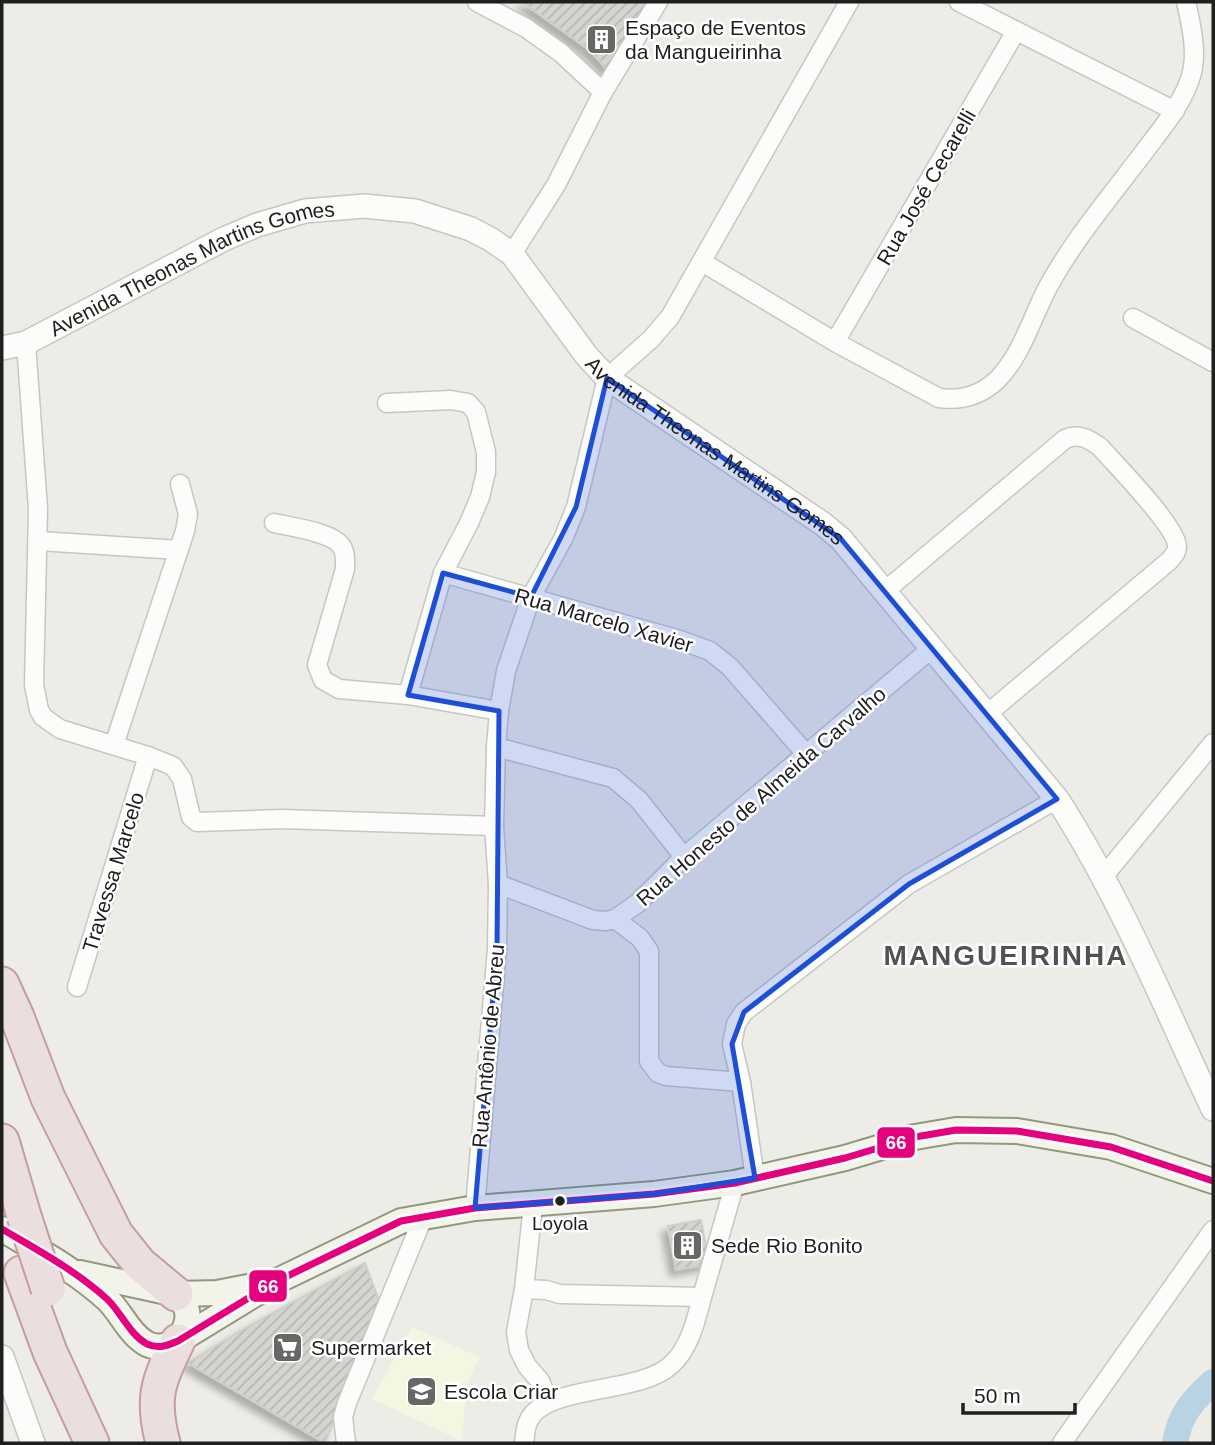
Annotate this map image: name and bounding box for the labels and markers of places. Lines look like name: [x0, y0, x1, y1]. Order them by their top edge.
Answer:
place label: Espaço de Eventos da Mangueirinha: [625, 16, 806, 63]
building icon: Espaço de Eventos da Mangueirinha: [585, 22, 619, 56]
marker: Loyola: [553, 1194, 567, 1208]
place label: Loyola: [532, 1213, 588, 1234]
building icon: Sede Rio Bonito: [671, 1228, 705, 1262]
place label: Sede Rio Bonito: [711, 1234, 863, 1257]
supermarket icon: Supermarket: [271, 1330, 305, 1364]
place label: Supermarket: [311, 1336, 431, 1359]
school or university icon: Escola Criar: [404, 1374, 438, 1408]
place label: Escola Criar: [444, 1380, 558, 1403]

